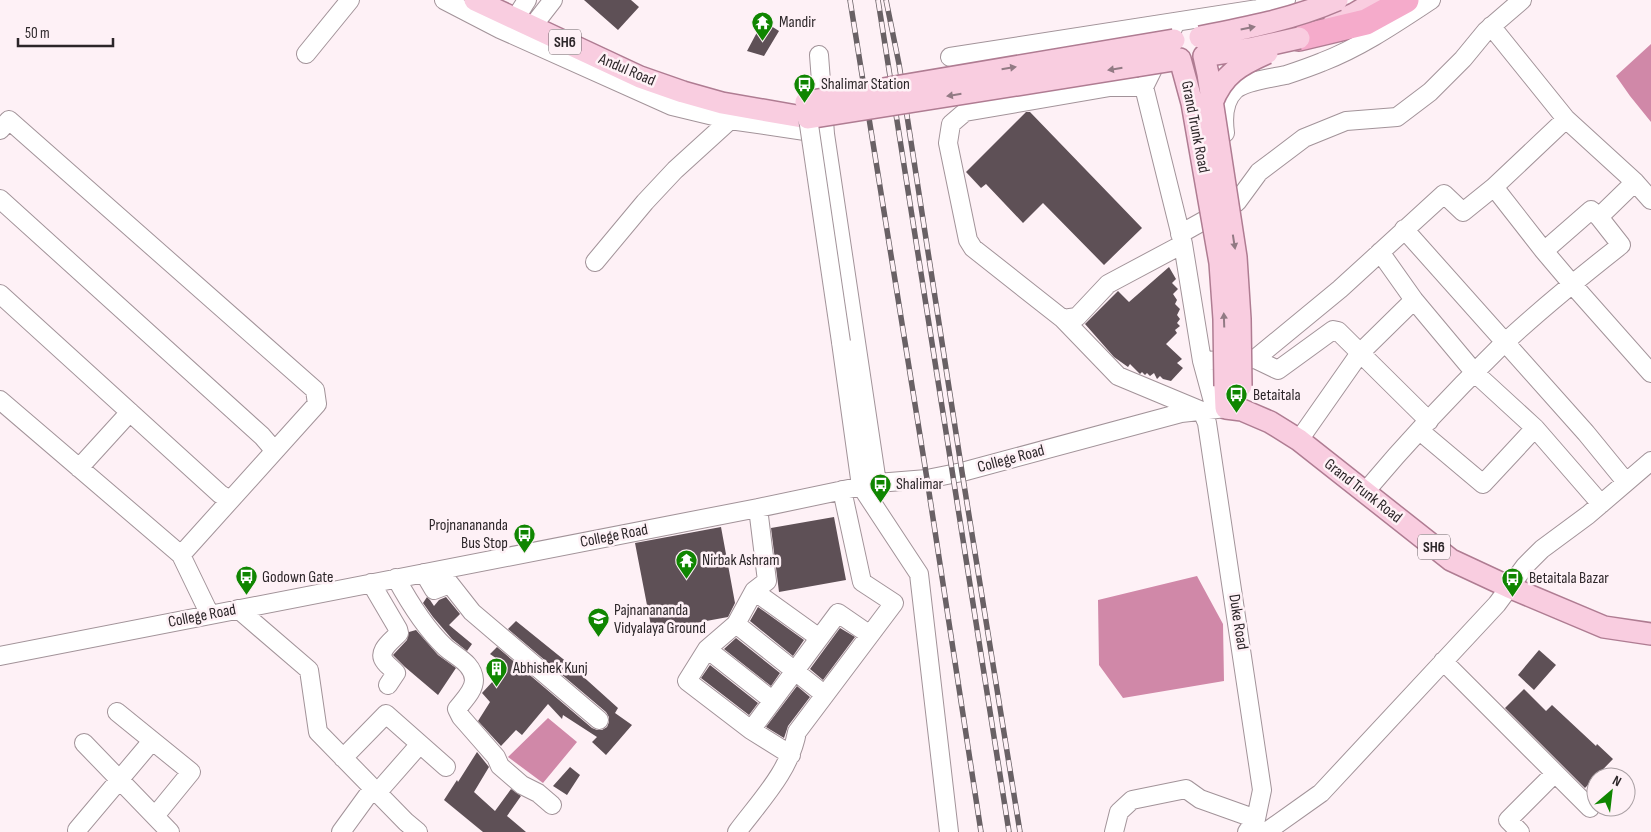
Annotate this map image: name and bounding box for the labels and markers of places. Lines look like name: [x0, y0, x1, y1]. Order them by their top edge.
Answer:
temple icon: Mandir: [751, 10, 775, 41]
place label: Mandir: [779, 13, 816, 32]
bus stop icon: Shalimar Station: [793, 72, 817, 103]
place label: Shalimar Station: [821, 75, 910, 94]
bus stop icon: Betaitala: [1225, 383, 1249, 414]
place label: Betaitala: [1253, 386, 1301, 405]
bus stop icon: Shalimar: [868, 472, 892, 503]
place label: Shalimar: [896, 475, 944, 494]
place label: Projnanananda Bus Stop: [429, 516, 508, 553]
bus stop icon: Projnanananda Bus Stop: [512, 522, 536, 553]
temple icon: Nirbak Ashram: [674, 548, 698, 579]
place label: Nirbak Ashram: [702, 551, 779, 570]
bus stop icon: Godown Gate: [234, 565, 258, 596]
bus stop icon: Betaitala Bazar: [1501, 566, 1525, 597]
place label: Godown Gate: [262, 568, 334, 587]
place label: Betaitala Bazar: [1529, 569, 1609, 588]
place label: Pajnanananda Vidyalaya Ground: [614, 601, 706, 638]
school or university icon: Pajnanananda Vidyalaya Ground: [586, 607, 610, 638]
building icon: Abhishek Kunj: [485, 656, 509, 687]
place label: Abhishek Kunj: [512, 659, 588, 678]

